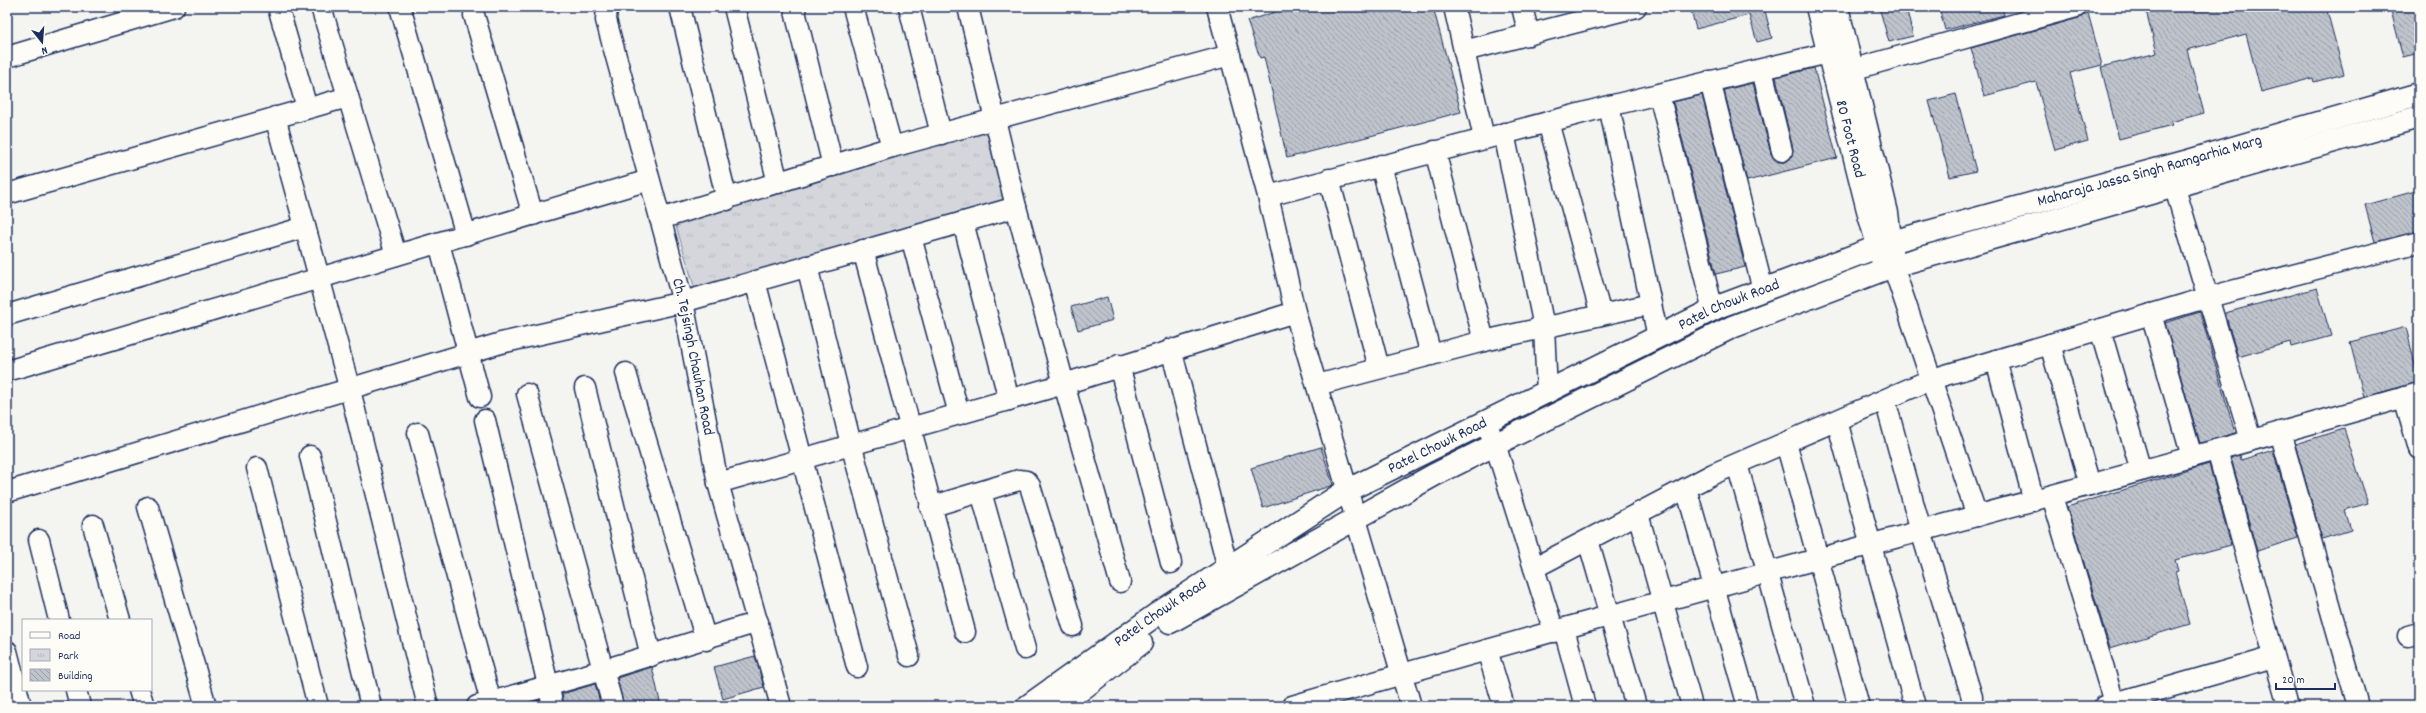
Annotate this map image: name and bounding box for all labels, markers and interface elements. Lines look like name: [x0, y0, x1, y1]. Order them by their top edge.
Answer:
north arrow: [22, 22, 62, 62]
text: N: [39, 41, 49, 58]
street label: 80 Foot Road: [1829, 97, 1871, 180]
street label: Maharaja Jassa Singh Ramgarhia Marg: [2035, 129, 2265, 213]
street label: Patel Chowk Road: [1674, 273, 1783, 336]
street label: Ch. Tejsingh Chauhan Road: [666, 276, 720, 437]
street label: Patel Chowk Road: [1384, 411, 1491, 480]
street label: Patel Chowk Road: [1109, 573, 1212, 653]
legend: [22, 619, 152, 691]
text: Road: [58, 628, 80, 645]
text: Park: [58, 648, 79, 665]
scale bar: [2276, 665, 2335, 691]
text: Building: [58, 668, 93, 685]
text: 20 m: [2282, 672, 2305, 689]

